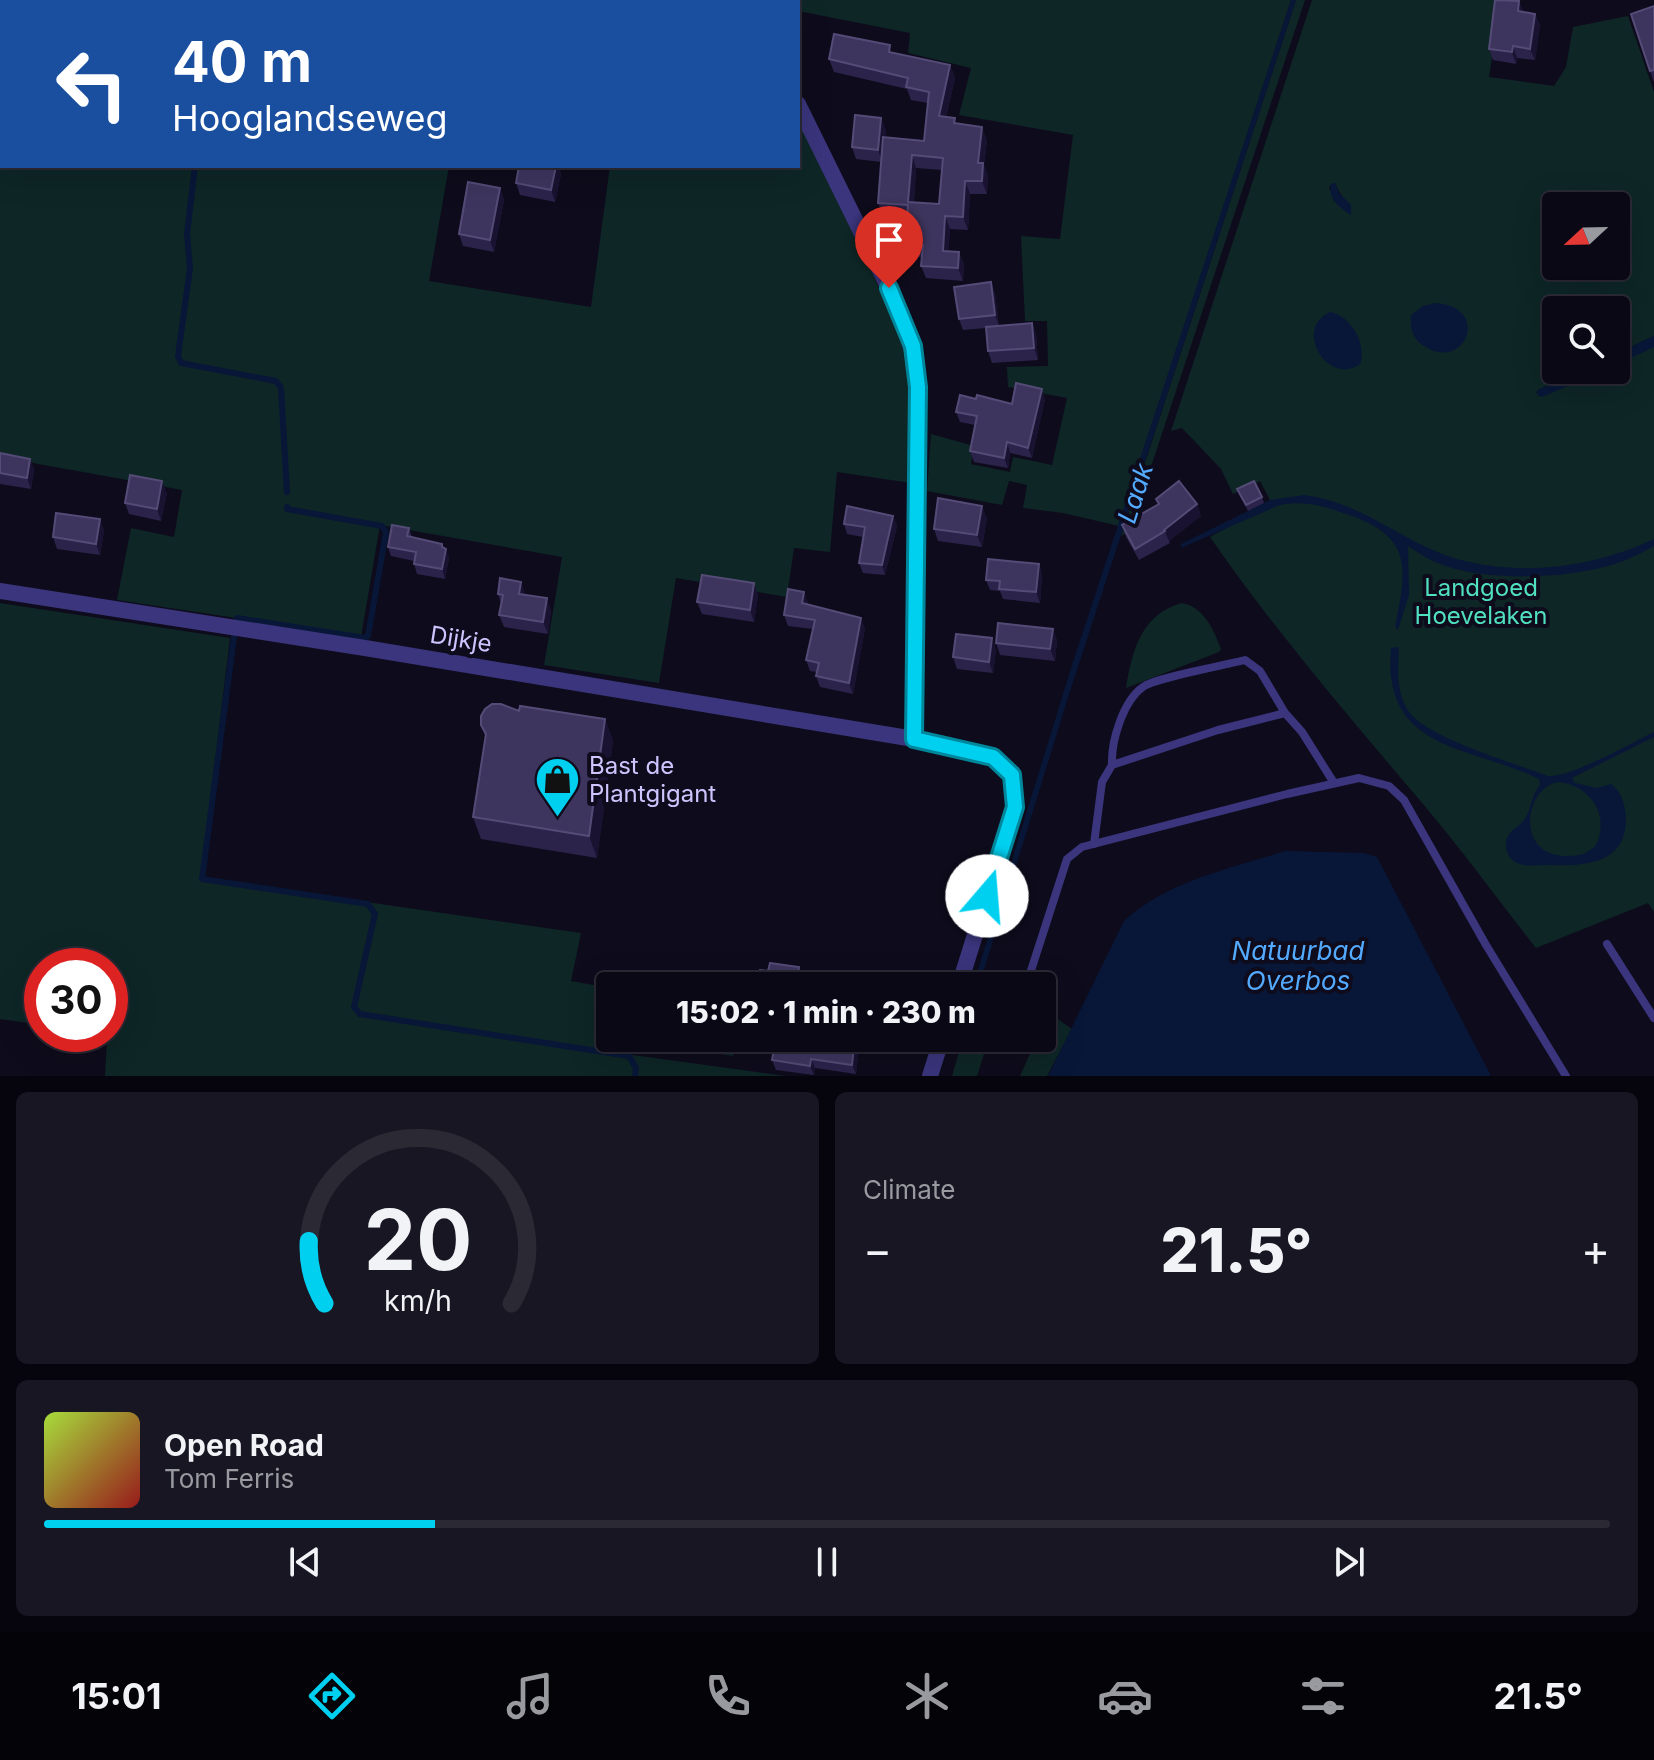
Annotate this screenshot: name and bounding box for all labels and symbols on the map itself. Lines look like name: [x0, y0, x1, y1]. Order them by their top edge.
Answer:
north arrow: [1542, 192, 1630, 280]
pin: [855, 206, 923, 288]
water label: Laak: [1111, 459, 1159, 527]
park label: Landgoed Hoevelaken: [1415, 573, 1547, 630]
street label: Dijkje: [428, 620, 494, 658]
place label: Bast de Plantgigant: [589, 751, 716, 808]
shop icon: Bast de Plantgigant: [534, 755, 582, 818]
position arrow: [945, 854, 1029, 938]
water label: Natuurbad Overbos: [1232, 935, 1365, 996]
speed limit sign: 30: [24, 948, 128, 1052]

